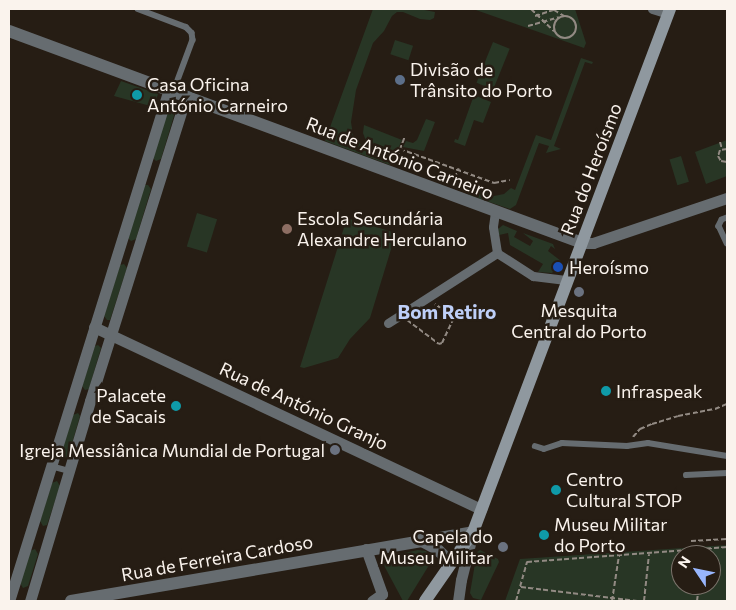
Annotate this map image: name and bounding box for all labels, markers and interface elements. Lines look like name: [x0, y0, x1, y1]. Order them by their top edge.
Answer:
place label: Divisão de Trânsito do Porto: [410, 59, 552, 102]
place label: Casa Oficina António Carneiro: [147, 74, 288, 116]
marker: Divisão de Trânsito do Porto: [394, 74, 406, 86]
marker: Casa Oficina António Carneiro: [131, 89, 143, 101]
street label: Rua do Heroísmo: [556, 100, 626, 238]
street label: Rua de António Carneiro: [303, 112, 497, 204]
place label: Escola Secundária Alexandre Herculano: [297, 208, 467, 250]
marker: Escola Secundária Alexandre Herculano: [281, 223, 293, 235]
place label: Heroísmo: [569, 256, 649, 278]
marker: Heroísmo: [551, 260, 565, 274]
marker: Mesquita Central do Porto: [573, 286, 585, 298]
place label: Mesquita Central do Porto: [511, 300, 647, 342]
district label: Bom Retiro: [398, 301, 496, 323]
street label: Rua de António Granjo: [216, 357, 392, 455]
place label: Infraspeak: [616, 380, 702, 402]
place label: Palacete de Sacais: [92, 385, 166, 428]
marker: Infraspeak: [600, 385, 612, 397]
marker: Palacete de Sacais: [170, 400, 182, 412]
place label: Igreja Messiânica Mundial de Portugal: [19, 439, 325, 461]
marker: Igreja Messiânica Mundial de Portugal: [329, 444, 341, 456]
place label: Centro Cultural STOP: [566, 469, 682, 512]
marker: Centro Cultural STOP: [550, 484, 562, 496]
place label: Museu Militar do Porto: [554, 514, 667, 556]
place label: Capela do Museu Militar: [380, 526, 493, 568]
marker: Museu Militar do Porto: [538, 529, 550, 541]
street label: Rua de Ferreira Cardoso: [119, 530, 315, 586]
marker: Capela do Museu Militar: [497, 541, 509, 553]
north arrow: [671, 545, 721, 595]
text: N: [674, 553, 694, 571]

